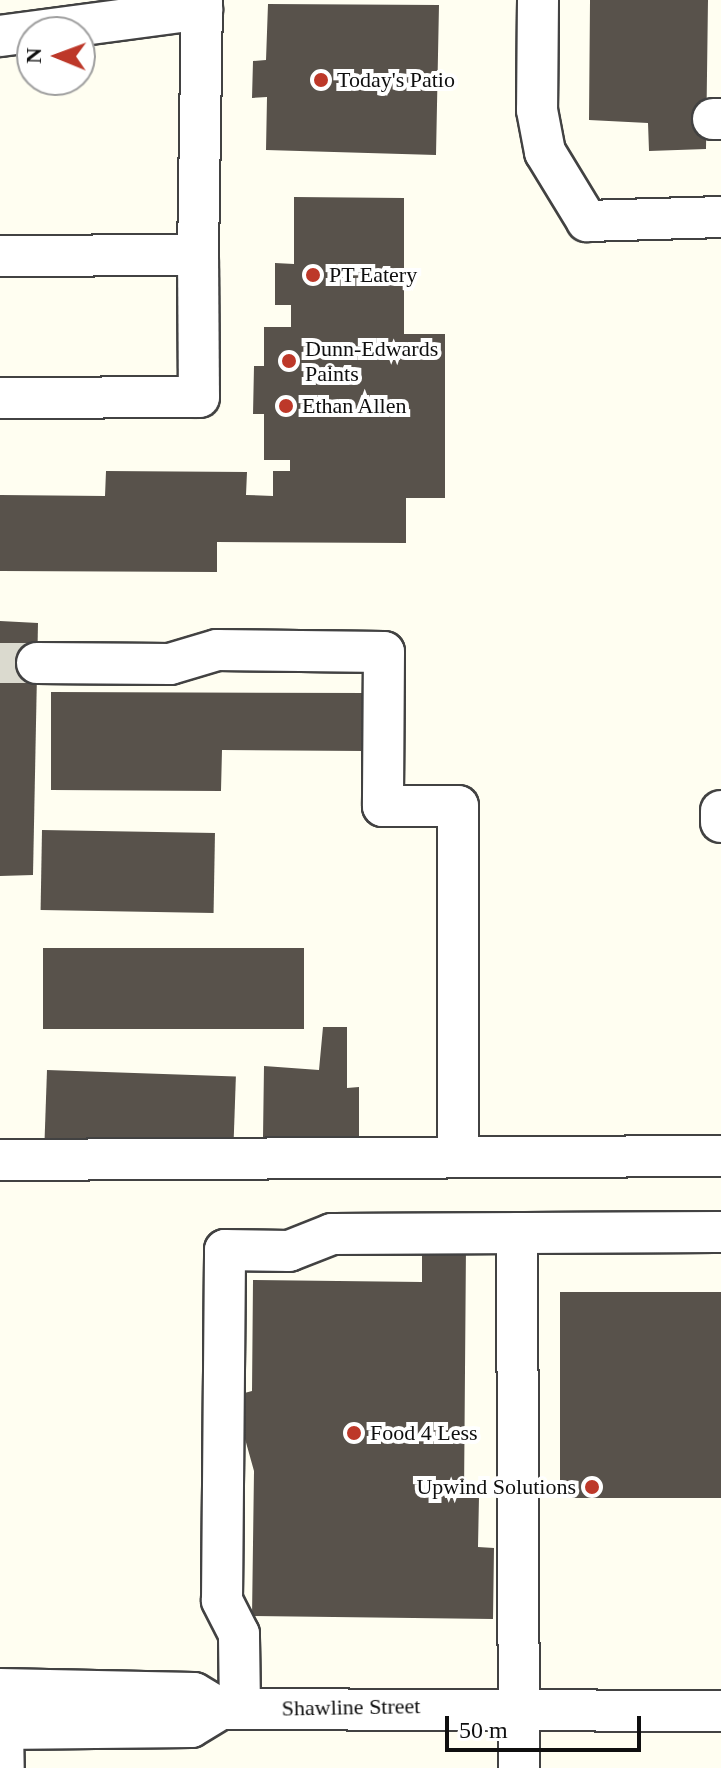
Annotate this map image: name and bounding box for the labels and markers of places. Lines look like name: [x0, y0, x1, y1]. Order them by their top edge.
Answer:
place label: Today's Patio: [337, 67, 455, 93]
marker: Today's Patio: [312, 71, 330, 89]
place label: PT Eatery: [329, 262, 418, 288]
marker: PT Eatery: [304, 266, 322, 284]
place label: Dunn-Edwards Paints: [305, 335, 438, 386]
marker: Dunn-Edwards Paints: [280, 352, 298, 370]
place label: Ethan Allen: [302, 393, 408, 419]
marker: Ethan Allen: [277, 397, 295, 415]
place label: Food 4 Less: [370, 1420, 478, 1446]
marker: Food 4 Less: [345, 1424, 363, 1442]
place label: Upwind Solutions: [416, 1474, 576, 1500]
marker: Upwind Solutions: [583, 1478, 601, 1496]

